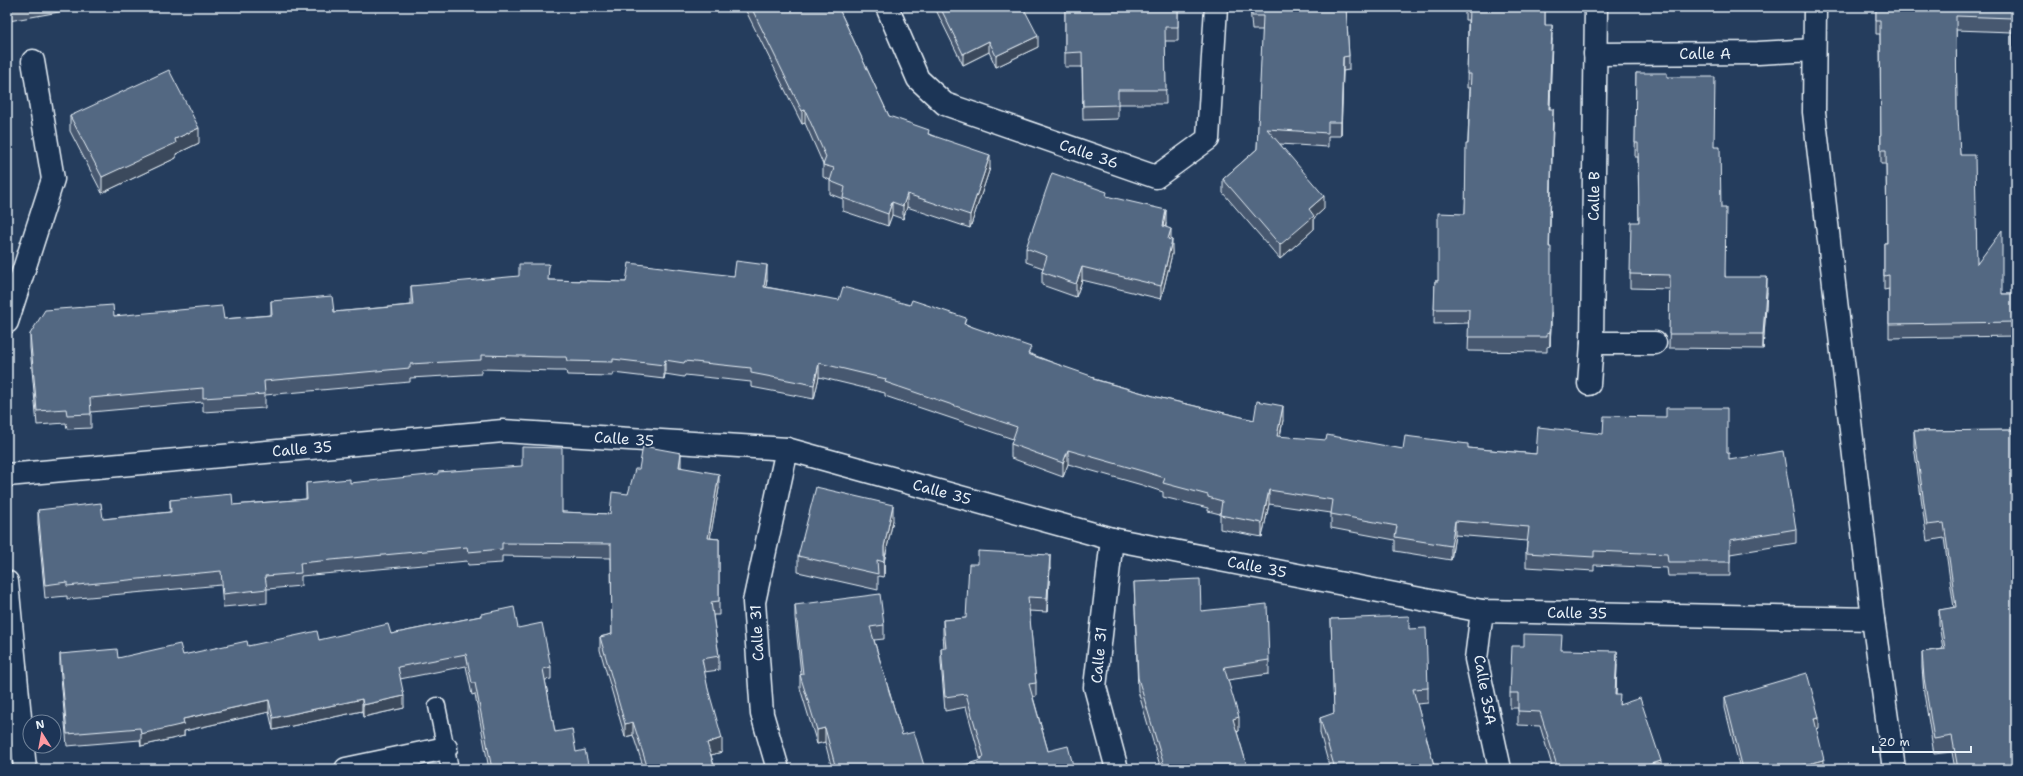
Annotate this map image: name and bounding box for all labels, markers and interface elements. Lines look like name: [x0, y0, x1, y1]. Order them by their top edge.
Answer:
street label: Calle A: [1679, 44, 1731, 64]
street label: Calle 36: [1057, 135, 1121, 173]
street label: Calle B: [1584, 171, 1604, 221]
street label: Calle 35: [593, 427, 655, 451]
street label: Calle 35: [271, 436, 333, 462]
street label: Calle 35: [910, 475, 974, 509]
street label: Calle 35: [1226, 551, 1288, 583]
street label: Calle 35: [1547, 602, 1607, 624]
street label: Calle 31: [746, 604, 768, 662]
street label: Calle 31: [1087, 626, 1111, 684]
street label: Calle 35A: [1469, 653, 1501, 727]
north arrow: [22, 714, 62, 754]
text: N: [34, 716, 46, 733]
scale bar: [1873, 728, 1971, 754]
text: 20 m: [1879, 734, 1910, 750]

